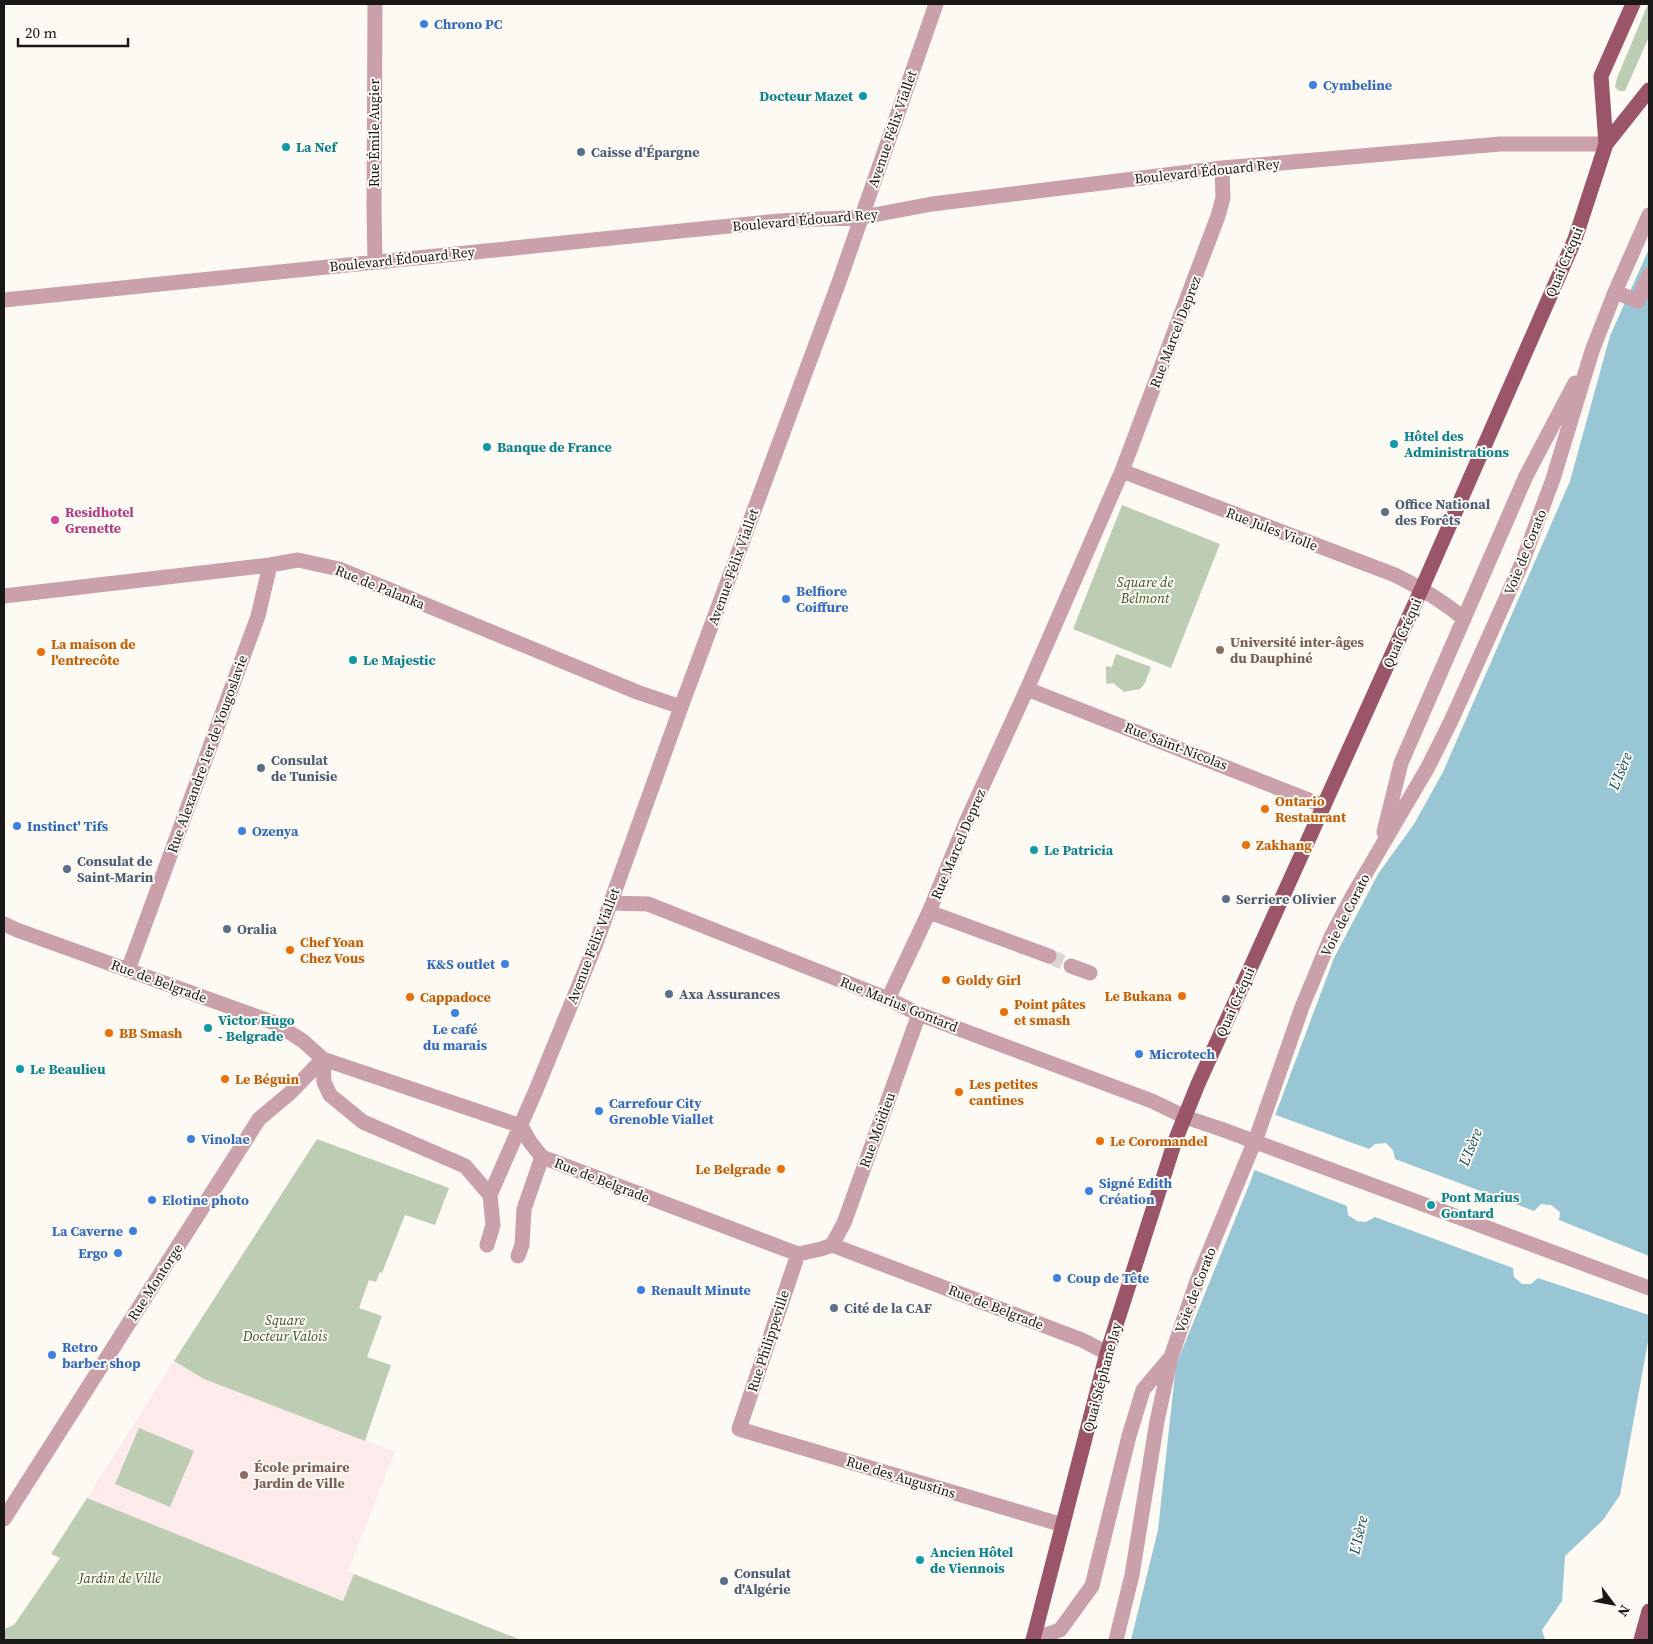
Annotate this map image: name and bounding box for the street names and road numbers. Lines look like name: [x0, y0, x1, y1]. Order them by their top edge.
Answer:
street label: Avenue Félix Viallet: [863, 67, 922, 190]
street label: Rue Émile Augier: [364, 79, 384, 187]
street label: Boulevard Édouard Rey: [1133, 153, 1281, 189]
street label: Boulevard Édouard Rey: [731, 204, 879, 236]
street label: Quai Créqui: [1540, 224, 1588, 300]
street label: Boulevard Édouard Rey: [328, 241, 476, 277]
street label: Rue Marcel Deprez: [1144, 273, 1206, 391]
street label: Rue Jules Violle: [1223, 502, 1321, 556]
street label: Avenue Félix Viallet: [703, 506, 764, 628]
street label: Voie de Corato: [1499, 506, 1551, 598]
street label: Rue de Palanka: [332, 560, 429, 614]
street label: Quai Créqui: [1378, 595, 1426, 671]
street label: Rue Alexandre 1er de Yougoslavie: [162, 652, 252, 856]
street label: Rue Saint-Nicolas: [1121, 717, 1231, 775]
street label: Rue Marcel Deprez: [926, 785, 991, 902]
street label: Voie de Corato: [1316, 870, 1375, 960]
street label: Avenue Félix Viallet: [562, 885, 624, 1007]
street label: Rue de Belgrade: [108, 954, 210, 1008]
street label: Quai Créqui: [1211, 964, 1259, 1040]
street label: Rue Marius Gontard: [837, 971, 961, 1037]
street label: Rue Moidieu: [854, 1089, 900, 1171]
street label: Rue de Belgrade: [551, 1153, 653, 1207]
street label: Rue Montorge: [123, 1240, 187, 1324]
street label: Voie de Corato: [1169, 1244, 1221, 1336]
street label: Rue de Belgrade: [945, 1280, 1047, 1334]
street label: Rue Philippeville: [742, 1287, 794, 1395]
street label: Quai Stéphane Jay: [1078, 1319, 1126, 1434]
street label: Rue des Augustins: [844, 1451, 958, 1503]

